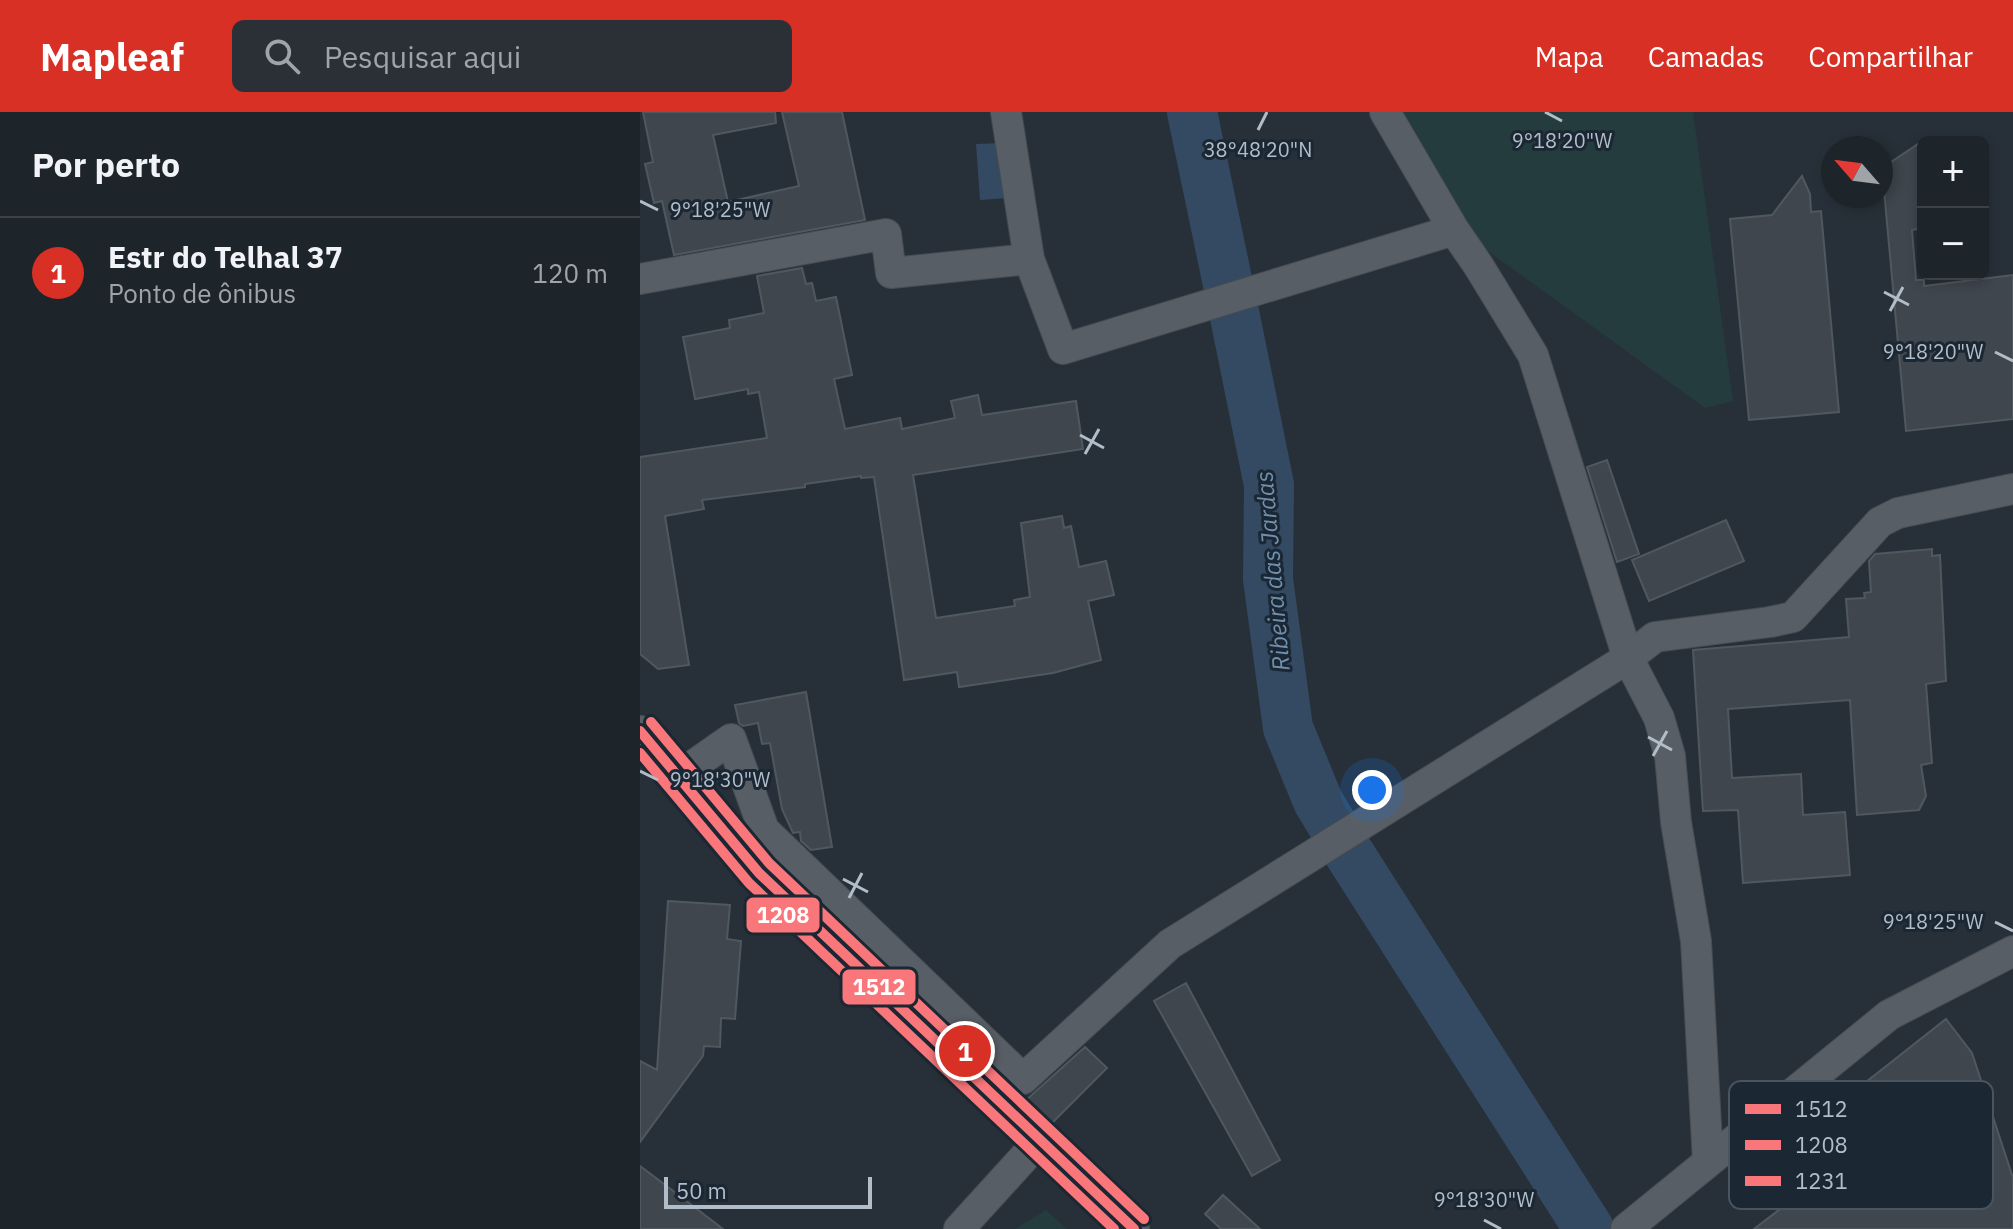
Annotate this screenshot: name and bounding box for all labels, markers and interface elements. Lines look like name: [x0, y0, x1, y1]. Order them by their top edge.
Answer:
search box: [232, 20, 792, 92]
text: Mapleaf: [40, 32, 184, 81]
icon: search: [260, 34, 304, 78]
text: Pesquisar aqui: [324, 37, 521, 76]
text: Mapa: [1535, 38, 1604, 75]
text: Camadas: [1648, 38, 1764, 75]
text: Compartilhar: [1808, 38, 1973, 75]
text: 9°18'20"W: [1512, 127, 1613, 154]
text: 38°48'20"N: [1204, 136, 1312, 163]
north arrow: [1821, 136, 1893, 208]
map controls: [1917, 136, 1989, 280]
button: +: [1917, 136, 1989, 208]
text: Por perto: [32, 142, 180, 186]
text: 9°18'25"W: [670, 196, 771, 223]
button: −: [1917, 208, 1989, 280]
text: Estr do Telhal 37: [108, 237, 343, 276]
text: 1: [50, 256, 66, 290]
text: 120 m: [532, 256, 608, 290]
text: Ponto de ônibus: [108, 276, 296, 310]
text: 9°18'20"W: [1883, 338, 1984, 365]
water label: Ribeira das Jardas: [1247, 470, 1297, 672]
text: 9°18'30"W: [670, 766, 771, 793]
your location: [1352, 770, 1392, 810]
line badge: 1208: [745, 896, 821, 934]
text: 1208: [757, 900, 809, 929]
text: 9°18'25"W: [1883, 908, 1984, 935]
line badge: 1512: [841, 968, 917, 1006]
text: 1512: [853, 972, 905, 1001]
pin: 1: [939, 1021, 991, 1081]
legend: [1729, 1081, 1993, 1209]
text: 1512: [1795, 1094, 1848, 1123]
text: 1208: [1795, 1130, 1848, 1159]
text: 1231: [1795, 1166, 1848, 1195]
scale bar: [664, 1173, 872, 1209]
text: 50 m: [676, 1176, 727, 1205]
text: 9°18'30"W: [1434, 1186, 1535, 1213]

